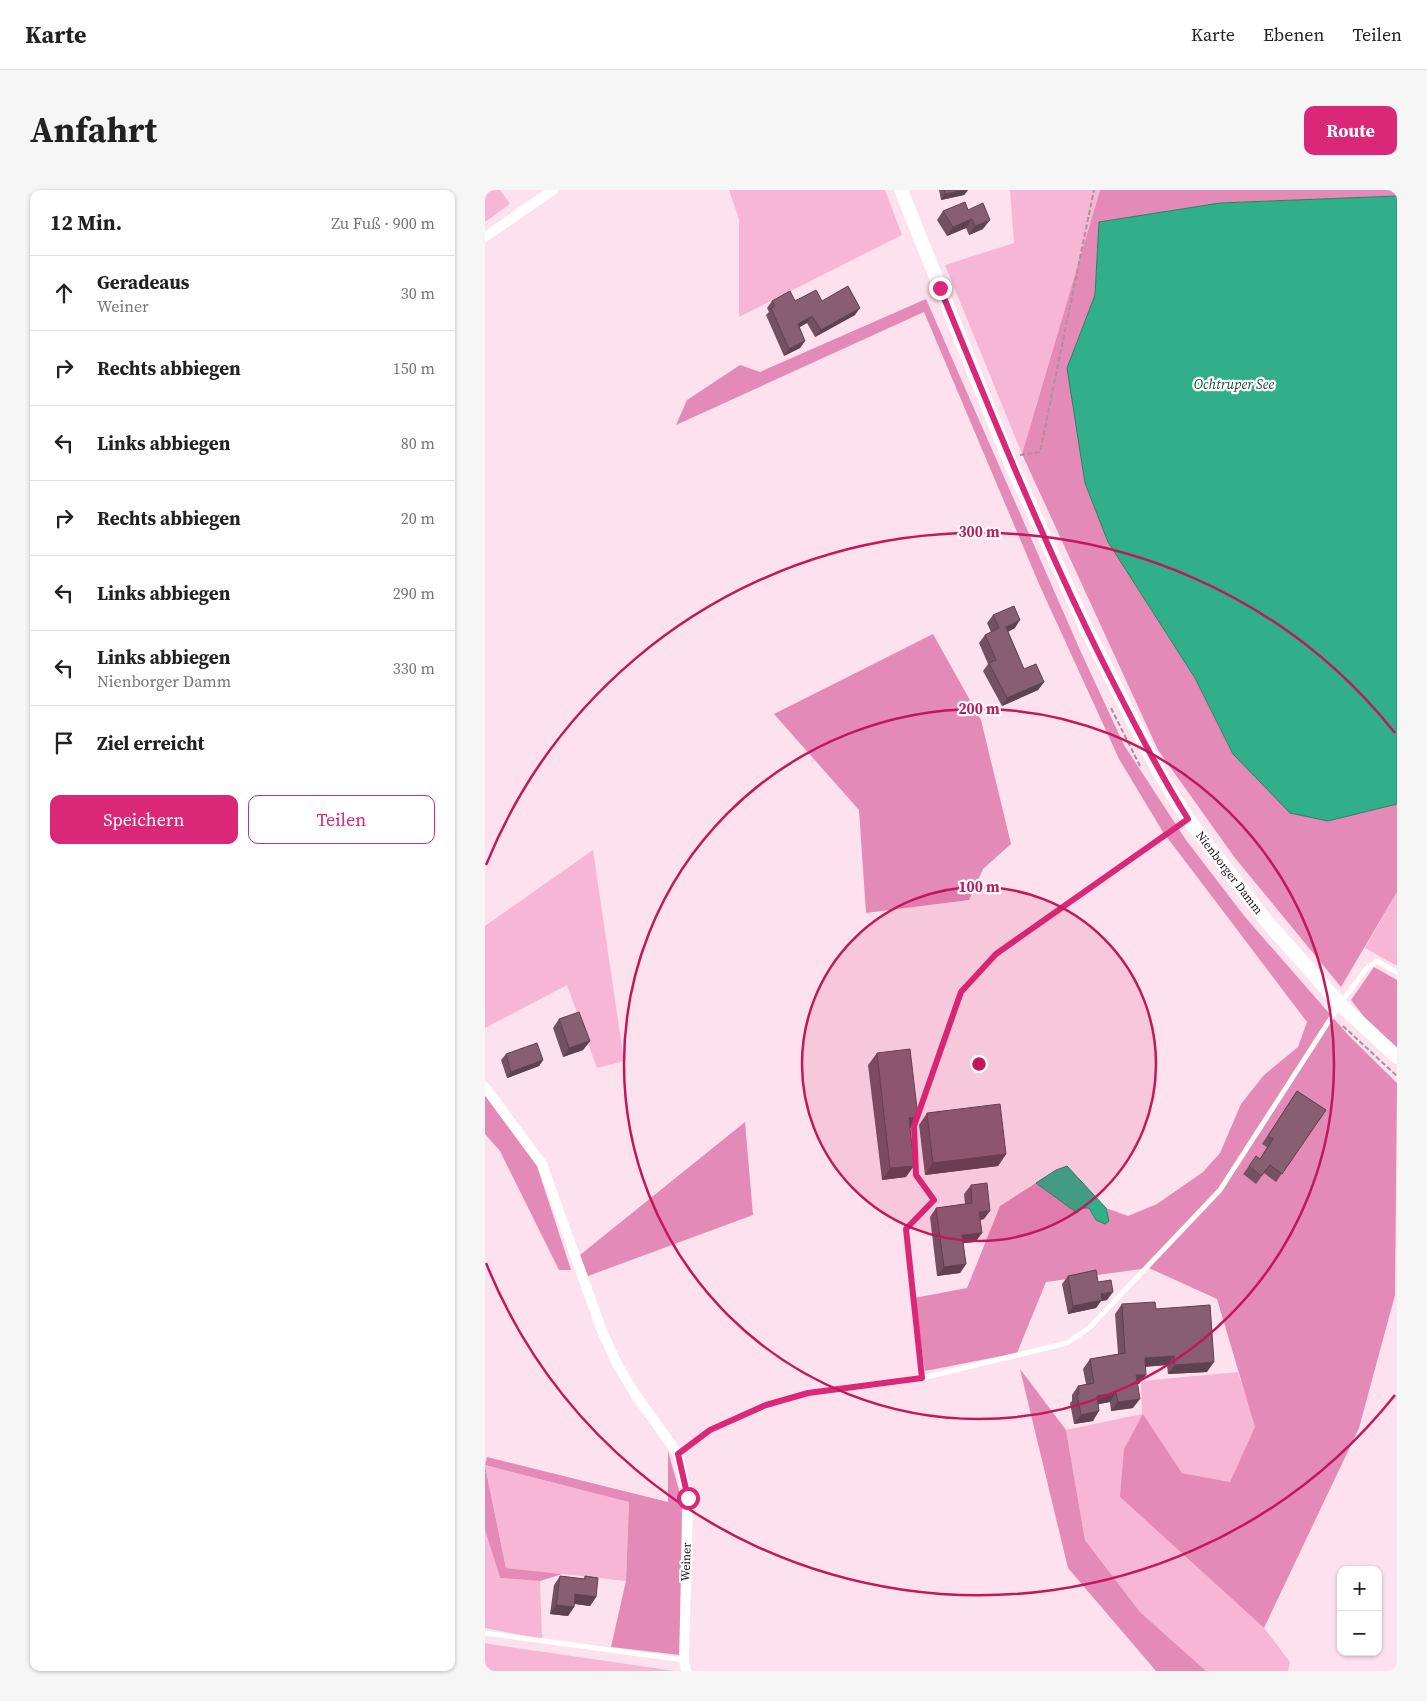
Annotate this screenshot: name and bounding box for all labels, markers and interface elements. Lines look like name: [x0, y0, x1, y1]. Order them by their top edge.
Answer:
text: Karte: [25, 18, 86, 51]
text: Karte: [1191, 22, 1235, 47]
text: Ebenen: [1263, 22, 1324, 47]
text: Teilen: [1352, 22, 1402, 47]
text: Anfahrt: [30, 106, 157, 154]
button: Route: [1304, 106, 1397, 155]
text: 12 Min.: [50, 208, 122, 237]
text: Zu Fuß · 900 m: [331, 212, 435, 234]
text: Geradeaus: [97, 269, 189, 295]
route end: [929, 277, 952, 300]
icon: ahead: [50, 279, 78, 307]
text: 30 m: [401, 282, 435, 304]
text: Weiner: [97, 295, 149, 317]
icon: right: [50, 354, 78, 382]
text: Rechts abbiegen: [97, 355, 241, 381]
text: 150 m: [393, 357, 435, 379]
water label: Ochtruper See: [1194, 374, 1275, 394]
icon: left: [50, 429, 78, 457]
text: Links abbiegen: [97, 430, 230, 456]
text: 80 m: [401, 432, 435, 454]
icon: right: [50, 504, 78, 532]
text: Rechts abbiegen: [97, 505, 241, 531]
text: 20 m: [401, 507, 435, 529]
text: 300 m: [958, 521, 1000, 542]
icon: left: [50, 579, 78, 607]
text: Links abbiegen: [97, 580, 230, 606]
text: 290 m: [393, 582, 435, 604]
text: Links abbiegen: [97, 644, 230, 670]
icon: left: [50, 654, 78, 682]
text: 330 m: [393, 657, 435, 679]
text: Nienborger Damm: [97, 670, 231, 692]
text: 200 m: [958, 698, 1000, 719]
icon: arrive: [50, 729, 78, 757]
text: Ziel erreicht: [97, 730, 204, 756]
button: Speichern: [50, 795, 238, 844]
button: Teilen: [248, 795, 435, 844]
street label: Nienborger Damm: [1192, 828, 1266, 918]
text: 100 m: [958, 876, 1000, 897]
centre of rings: [970, 1055, 988, 1073]
route start: [677, 1487, 700, 1510]
street label: Weiner: [677, 1542, 695, 1582]
map controls: [1337, 1566, 1382, 1656]
button: +: [1337, 1566, 1382, 1611]
button: −: [1337, 1611, 1382, 1656]

